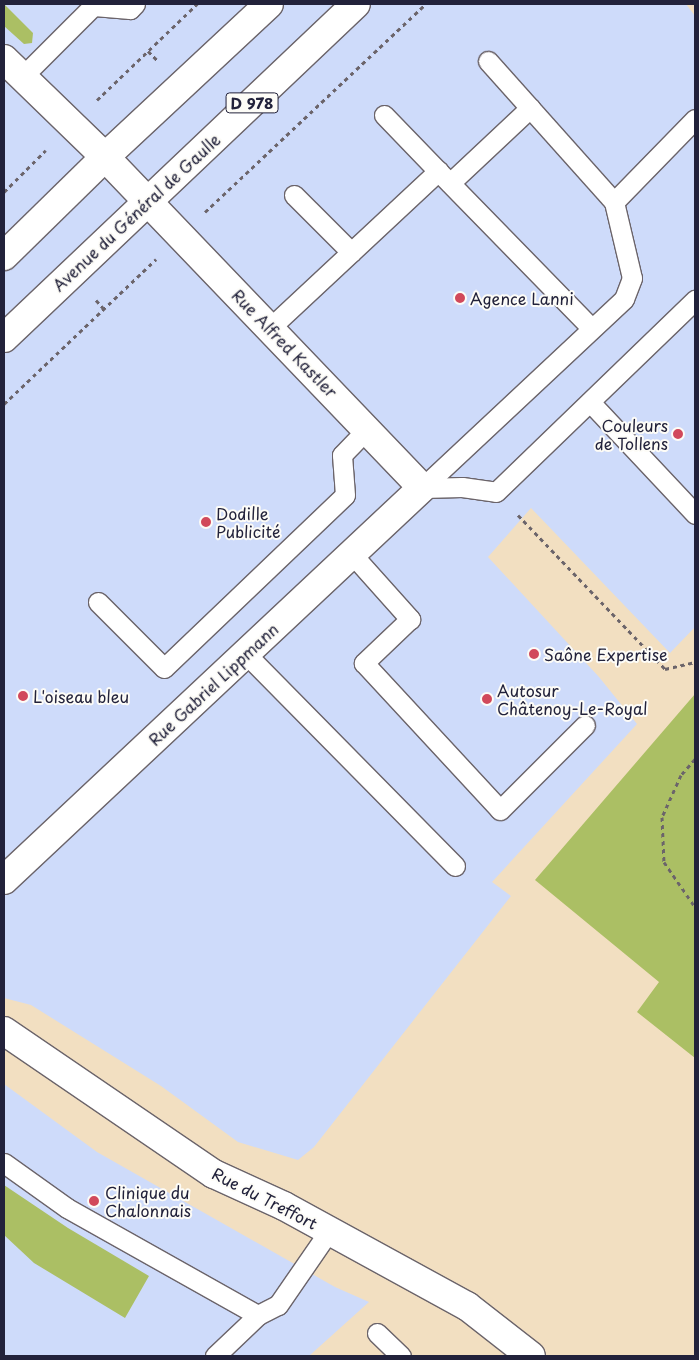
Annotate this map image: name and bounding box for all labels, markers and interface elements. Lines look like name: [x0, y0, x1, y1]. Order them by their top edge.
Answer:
road number: D 978: [224, 90, 280, 116]
street label: Avenue du Général de Gaulle: [48, 129, 224, 295]
street label: Rue Alfred Kastler: [228, 285, 342, 401]
place label: Agence Lanni: [470, 288, 575, 308]
marker: Agence Lanni: [454, 292, 466, 304]
place label: Couleurs de Tollens: [594, 415, 668, 453]
marker: Couleurs de Tollens: [672, 428, 684, 440]
place label: Dodille Publicité: [216, 503, 281, 541]
marker: Dodille Publicité: [200, 516, 212, 528]
street label: Rue Gabriel Lippmann: [143, 618, 283, 750]
place label: Saône Expertise: [544, 644, 668, 664]
marker: Saône Expertise: [528, 648, 540, 660]
place label: Autosur Châtenoy-Le-Royal: [497, 680, 648, 718]
place label: L'oiseau bleu: [33, 686, 130, 706]
marker: L'oiseau bleu: [17, 690, 29, 702]
marker: Autosur Châtenoy-Le-Royal: [481, 693, 493, 705]
street label: Rue du Treffort: [208, 1162, 322, 1234]
place label: Clinique du Chalonnais: [105, 1182, 191, 1220]
marker: Clinique du Chalonnais: [87, 1194, 101, 1208]

